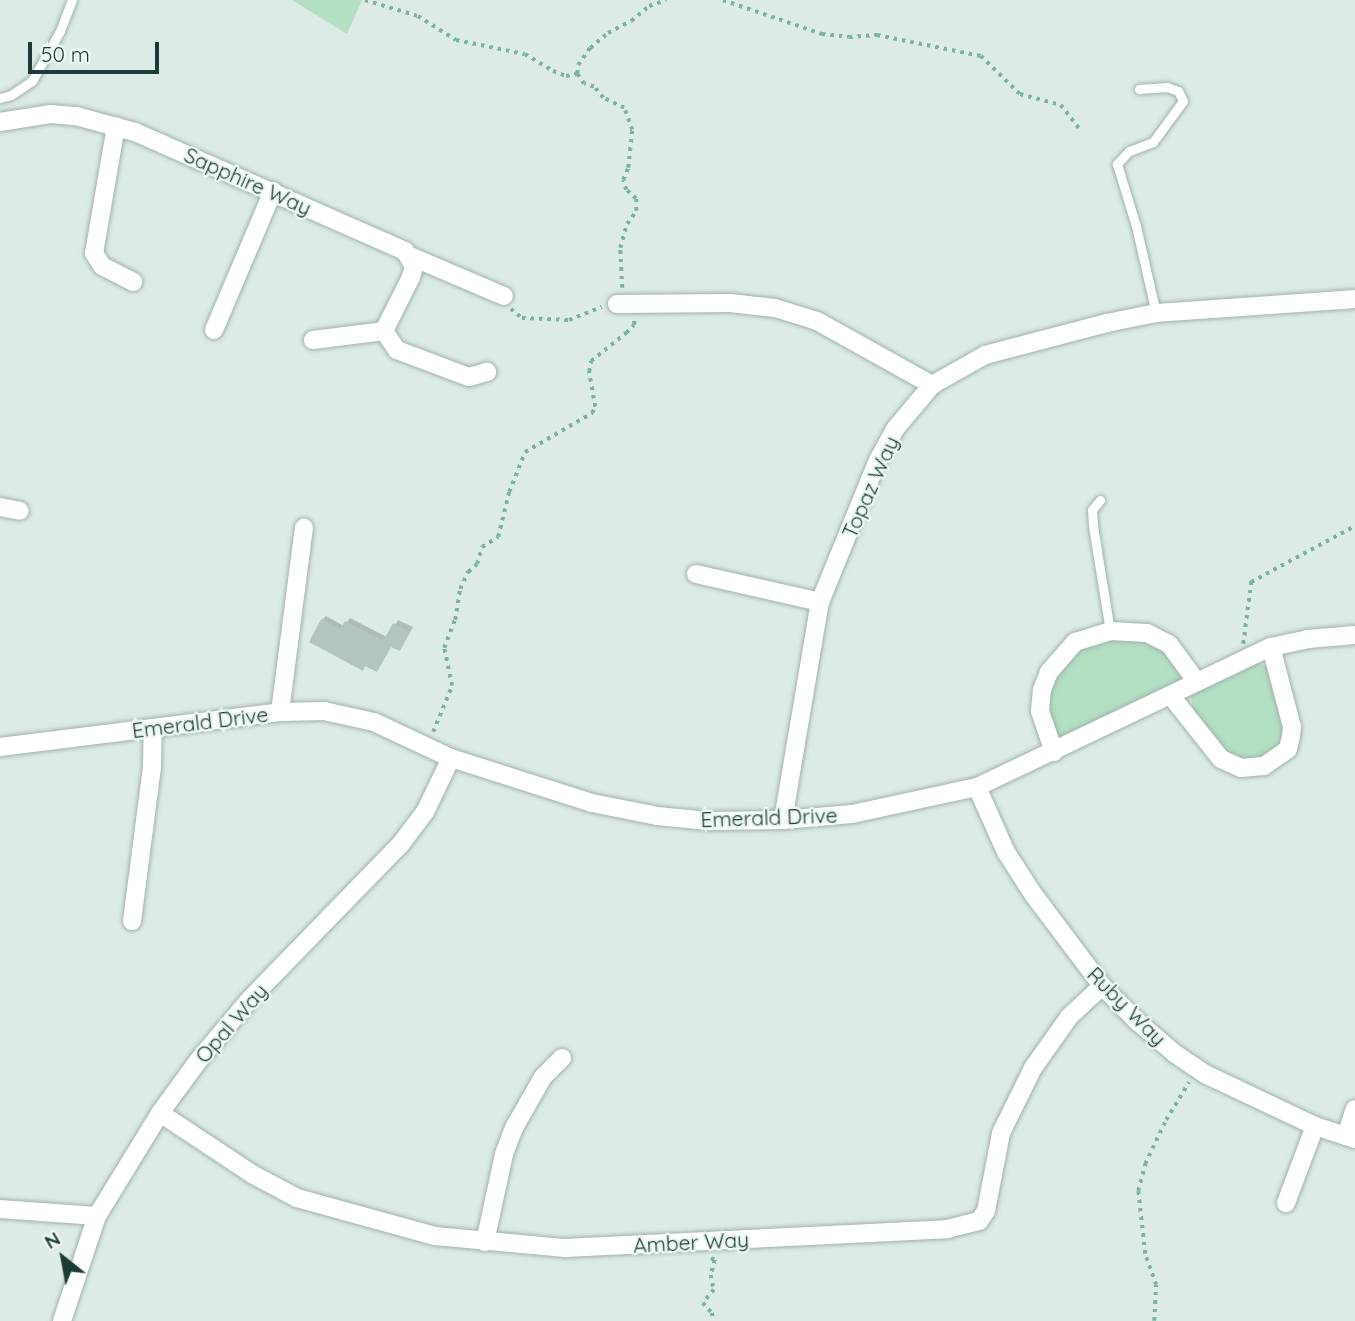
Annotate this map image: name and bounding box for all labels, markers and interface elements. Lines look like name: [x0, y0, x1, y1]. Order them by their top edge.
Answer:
scale bar: [32, 28, 163, 72]
text: 50 m: [41, 41, 90, 67]
street label: Sapphire Way: [181, 142, 315, 220]
street label: Topaz Way: [836, 432, 904, 542]
street label: Emerald Drive: [130, 701, 270, 743]
street label: Emerald Drive: [700, 802, 838, 832]
street label: Ruby Way: [1082, 961, 1172, 1051]
street label: Opal Way: [190, 978, 272, 1068]
north arrow: [28, 1223, 98, 1293]
text: N: [40, 1226, 64, 1254]
street label: Amber Way: [632, 1226, 750, 1258]

